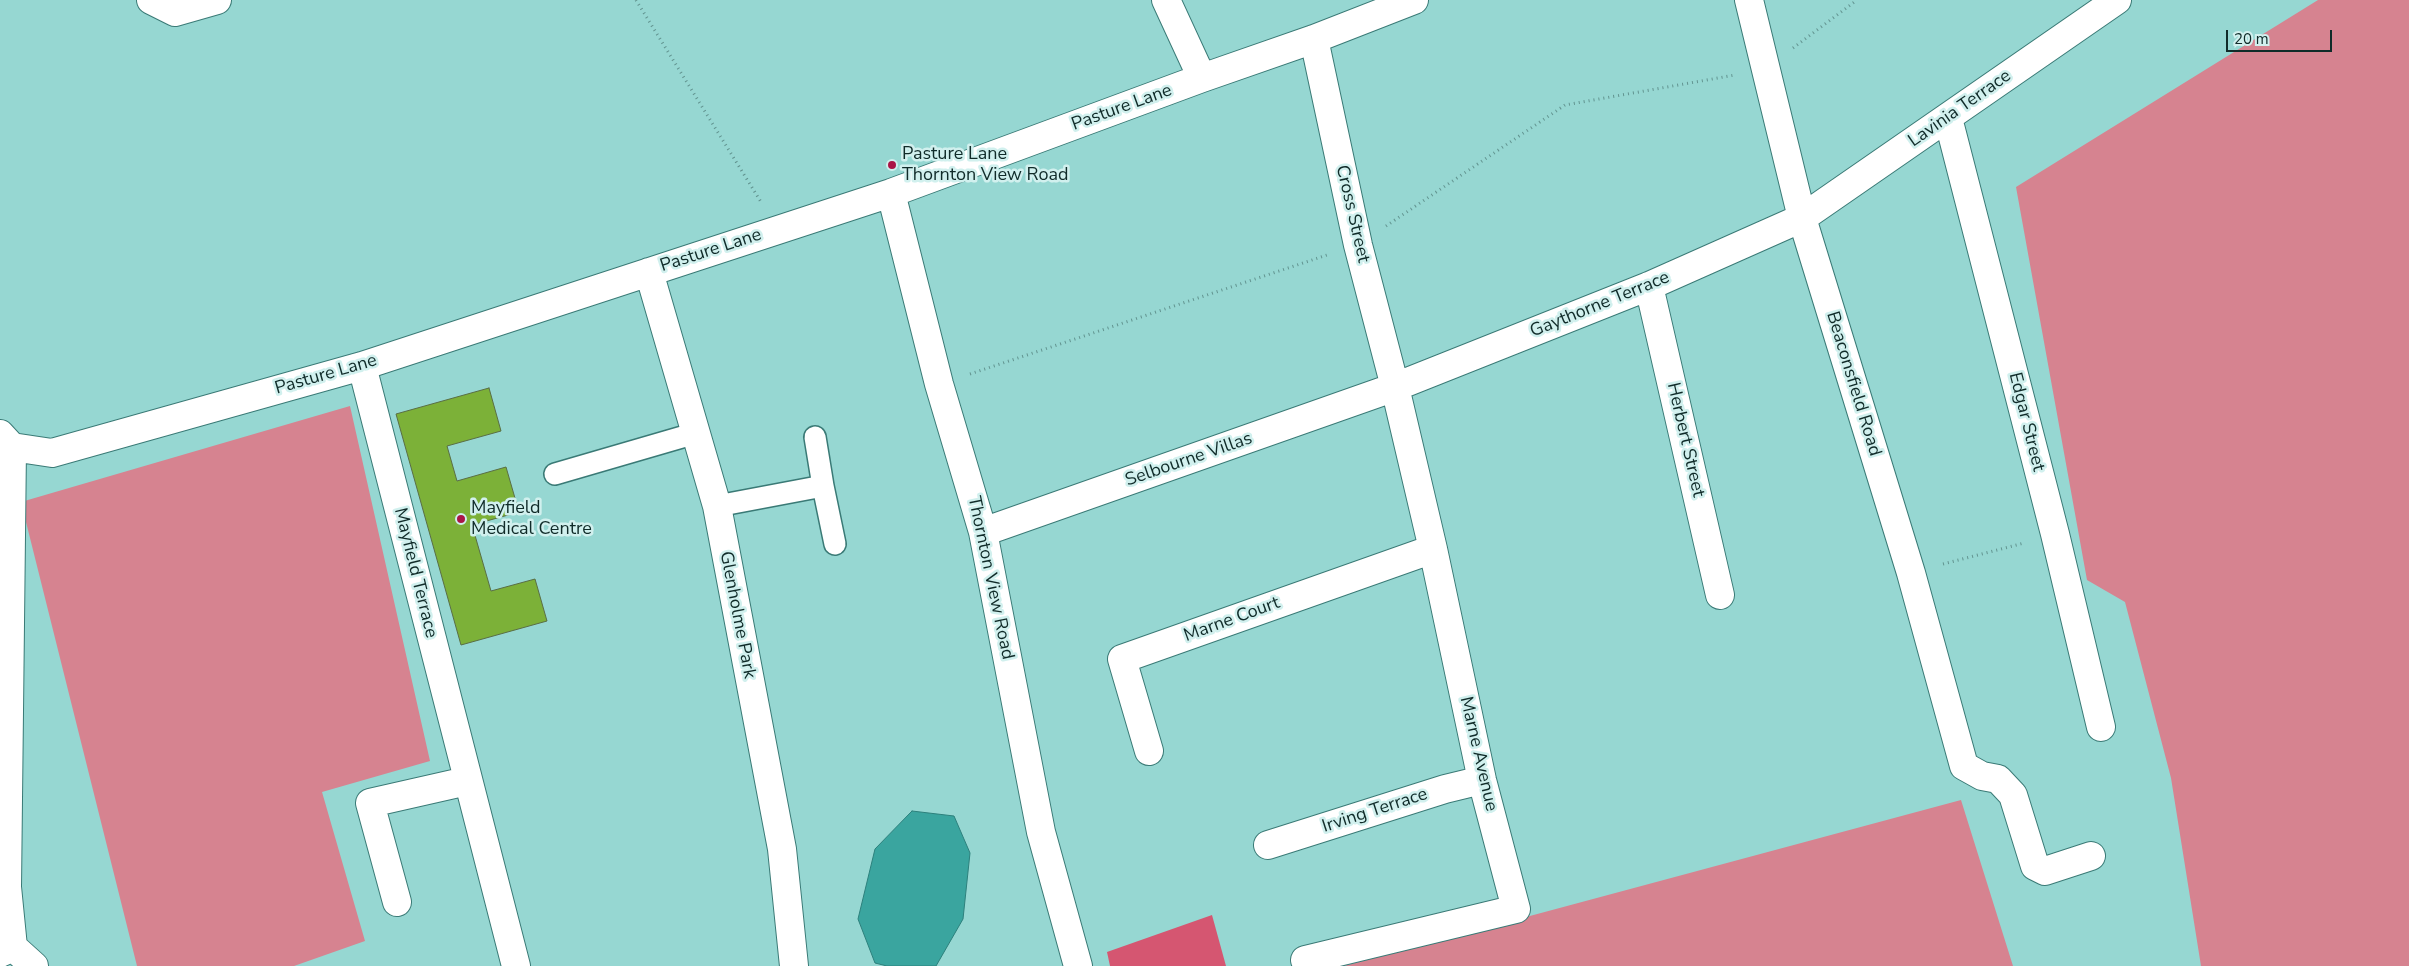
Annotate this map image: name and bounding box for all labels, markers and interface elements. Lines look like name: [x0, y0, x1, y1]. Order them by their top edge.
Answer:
scale bar: [2229, 20, 2335, 52]
text: 20 m: [2234, 29, 2269, 49]
street label: Lavinia Terrace: [1905, 66, 2015, 152]
street label: Pasture Lane: [1069, 80, 1175, 136]
place label: Pasture Lane Thornton View Road: [902, 144, 1068, 186]
marker: Pasture Lane Thornton View Road: [886, 159, 898, 171]
street label: Cross Street: [1330, 163, 1374, 265]
street label: Pasture Lane: [658, 224, 764, 278]
street label: Gaythorne Terrace: [1527, 267, 1673, 343]
street label: Beaconsfield Road: [1821, 309, 1885, 459]
street label: Pasture Lane: [273, 350, 379, 400]
street label: Edgar Street: [2003, 370, 2049, 474]
street label: Herbert Street: [1661, 381, 1709, 499]
street label: Selbourne Villas: [1123, 428, 1255, 492]
street label: Thornton View Road: [962, 494, 1018, 662]
place label: Mayfield Medical Centre: [471, 498, 592, 540]
street label: Mayfield Terrace: [388, 506, 442, 640]
marker: Mayfield Medical Centre: [455, 513, 467, 525]
street label: Glenholme Park: [714, 550, 760, 680]
street label: Marne Court: [1181, 593, 1283, 647]
street label: Marne Avenue: [1454, 695, 1502, 813]
street label: Irving Terrace: [1320, 784, 1430, 838]

